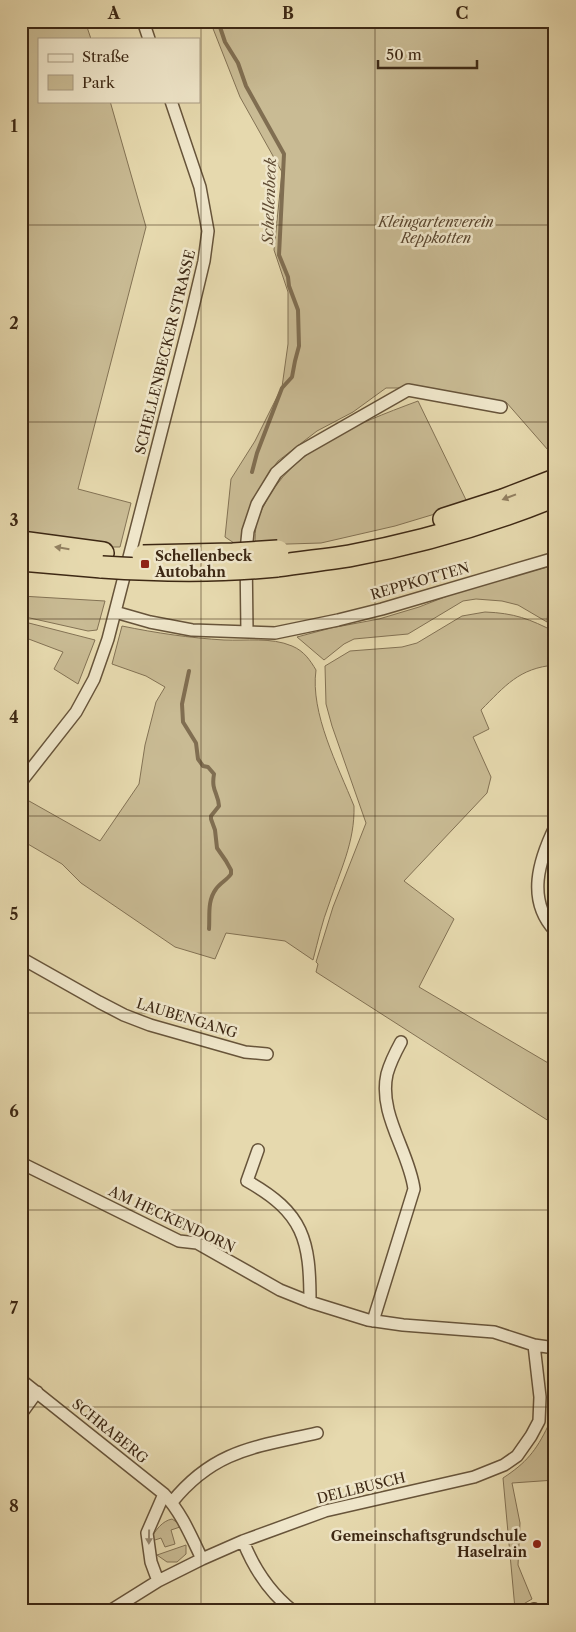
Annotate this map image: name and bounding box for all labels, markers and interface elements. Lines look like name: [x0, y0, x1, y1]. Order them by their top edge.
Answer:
text: A: [107, 3, 121, 23]
text: B: [282, 3, 294, 23]
text: C: [456, 3, 468, 23]
legend: [38, 38, 200, 102]
scale bar: [378, 38, 477, 70]
text: 50 m: [386, 45, 422, 64]
text: Straße: [82, 47, 129, 66]
text: Park: [82, 73, 116, 92]
text: 1: [10, 116, 18, 136]
water label: Schellenbeck: [258, 157, 280, 246]
park label: Kleingartenverein Reppkotten: [377, 213, 494, 247]
street label: SCHELLENBECKER STRASSE: [131, 248, 199, 456]
text: 2: [9, 313, 19, 333]
one-way arrow: [501, 493, 516, 501]
text: 3: [9, 510, 19, 530]
one-way arrow: [54, 544, 70, 552]
place label: Schellenbeck Autobahn: [154, 547, 253, 581]
marker: Schellenbeck Autobahn: [139, 558, 151, 570]
street label: REPPKOTTEN: [368, 558, 472, 604]
text: 4: [9, 707, 19, 727]
text: 5: [10, 904, 19, 924]
street label: LAUBENGANG: [134, 994, 240, 1042]
text: 6: [9, 1101, 19, 1121]
street label: AM HECKENDORN: [105, 1181, 238, 1256]
text: 7: [10, 1298, 19, 1318]
street label: SCHRABERG: [68, 1395, 152, 1467]
street label: DELLBUSCH: [315, 1468, 407, 1508]
text: 8: [9, 1496, 19, 1516]
place label: Gemeinschaftsgrundschule Haselrain: [331, 1527, 527, 1561]
one-way arrow: [144, 1529, 152, 1545]
marker: Gemeinschaftsgrundschule Haselrain: [531, 1538, 543, 1550]

